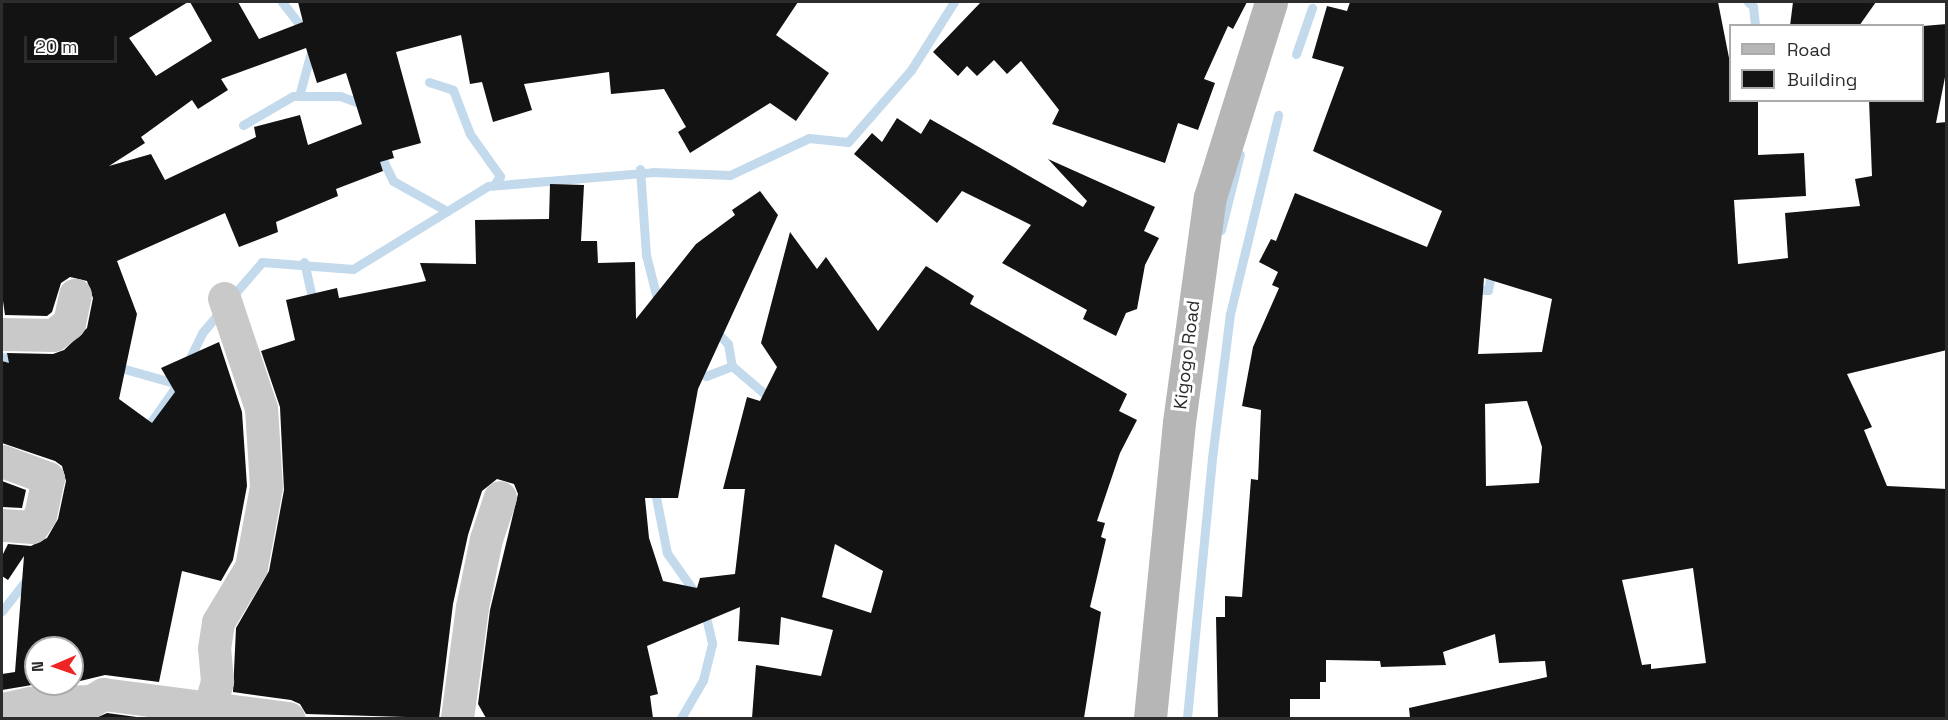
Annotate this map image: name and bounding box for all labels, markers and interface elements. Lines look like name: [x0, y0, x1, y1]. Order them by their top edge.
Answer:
scale bar: [27, 24, 120, 62]
legend: [1729, 24, 1924, 102]
text: 20 m: [35, 35, 78, 58]
text: Road: [1787, 38, 1831, 61]
text: Building: [1787, 68, 1857, 91]
street label: Kigogo Road: [1170, 299, 1204, 411]
north arrow: [24, 636, 84, 696]
text: N: [27, 661, 48, 672]

